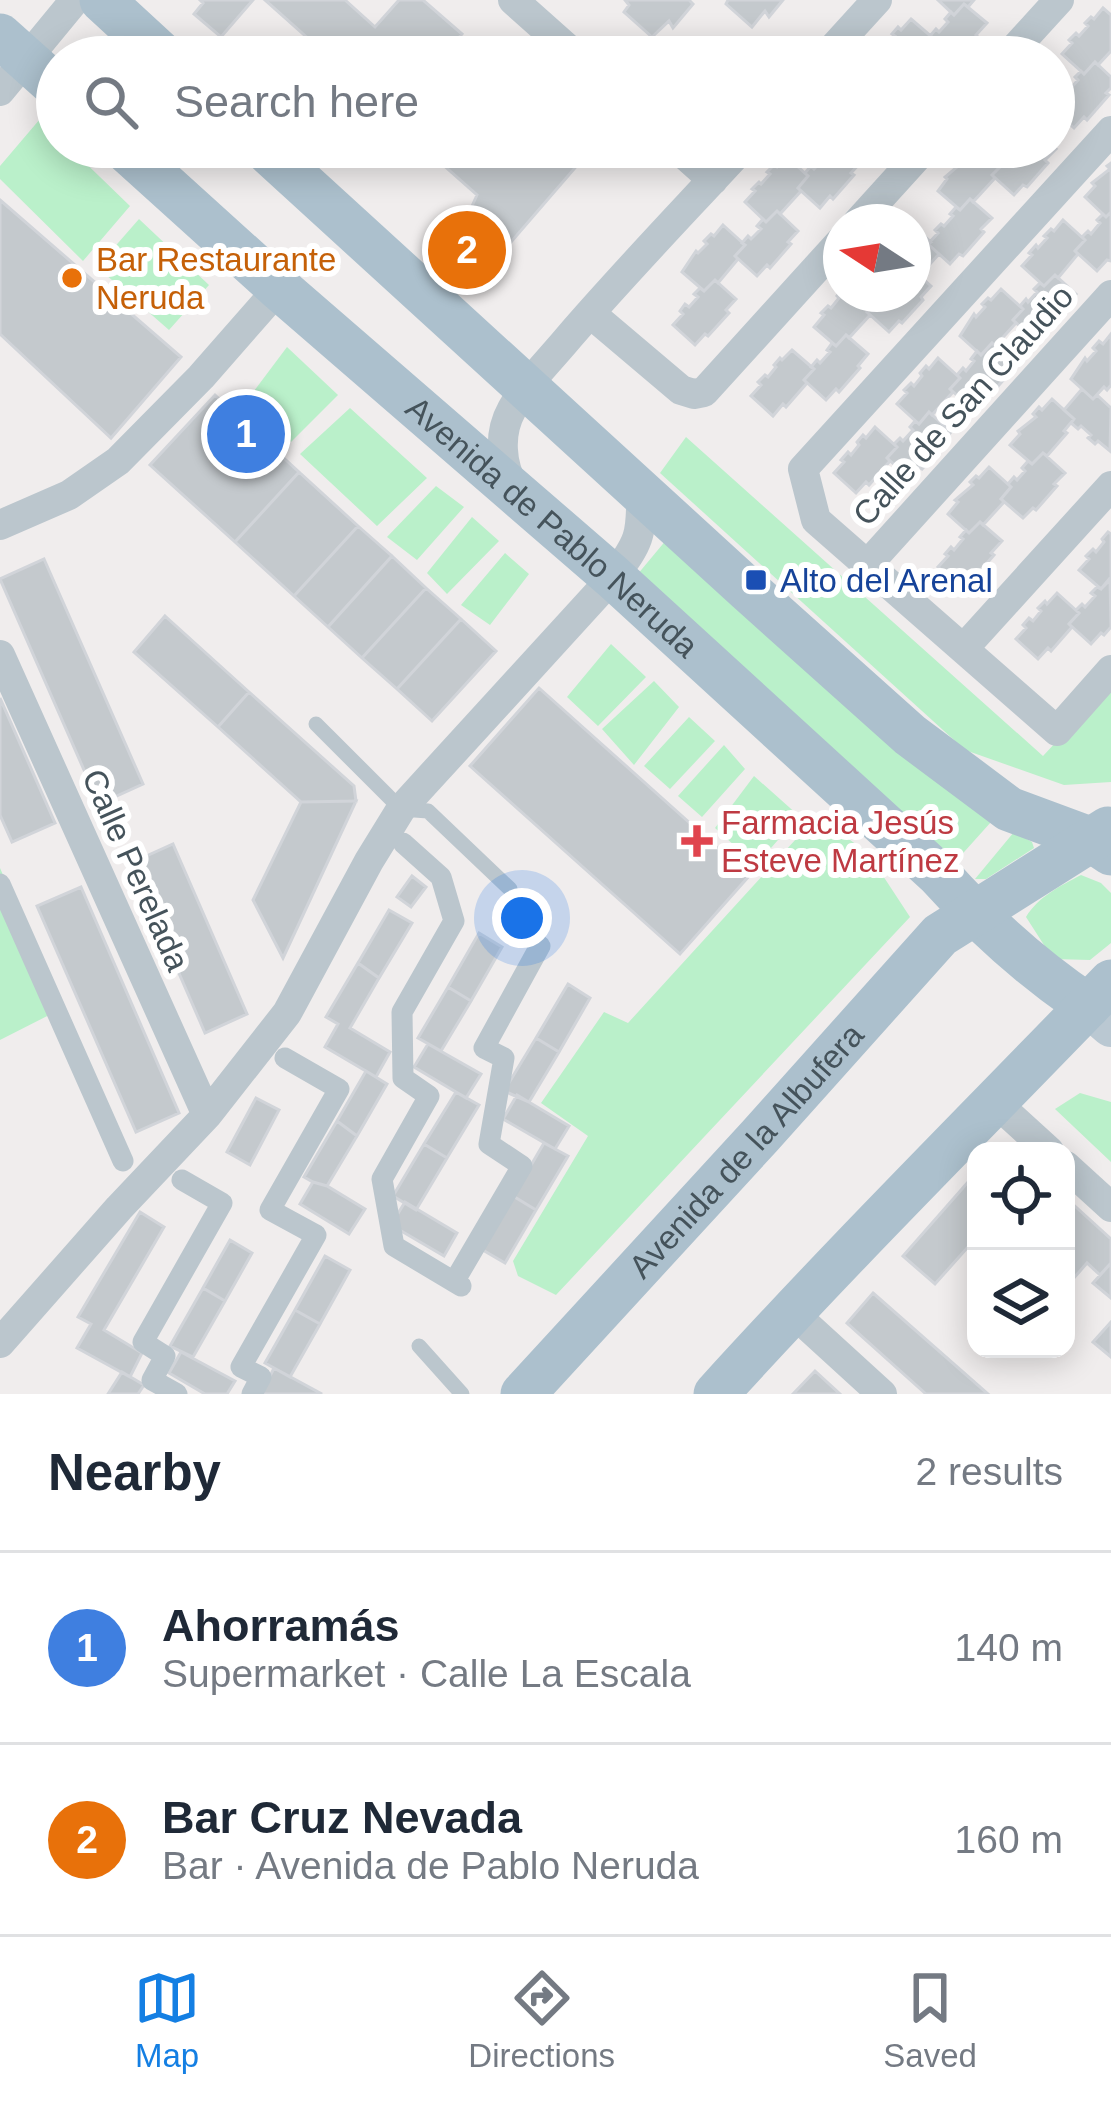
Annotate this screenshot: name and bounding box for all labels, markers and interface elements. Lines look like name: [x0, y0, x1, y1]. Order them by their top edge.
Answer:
search box: [36, 36, 1075, 168]
icon: search: [78, 69, 144, 135]
text: Search here: [174, 76, 419, 127]
north arrow: [823, 204, 931, 312]
pin: 2: [428, 205, 506, 295]
place label: Bar Restaurante Neruda: [96, 241, 336, 316]
marker: Bar Restaurante Neruda: [59, 265, 85, 291]
street label: Calle de San Claudio: [846, 277, 1080, 533]
street label: Avenida de Pablo Neruda: [399, 388, 706, 665]
pin: 1: [207, 389, 285, 479]
place label: Alto del Arenal: [780, 562, 993, 599]
marker: Alto del Arenal: [743, 567, 769, 593]
street label: Calle Perelada: [75, 764, 197, 977]
place label: Farmacia Jesús Esteve Martínez: [721, 804, 959, 879]
marker: Farmacia Jesús Esteve Martínez: [684, 828, 710, 854]
your location: [492, 888, 552, 948]
street label: Avenida de la Albufera: [621, 1015, 871, 1285]
map controls: [967, 1142, 1075, 1358]
button: locate: [967, 1142, 1075, 1250]
button: layers: [967, 1250, 1075, 1358]
text: Nearby: [48, 1444, 221, 1501]
text: 2 results: [916, 1450, 1063, 1493]
text: Ahorramás: [162, 1600, 400, 1651]
text: 1: [76, 1626, 98, 1669]
text: 140 m: [955, 1626, 1063, 1669]
text: Supermarket · Calle La Escala: [162, 1652, 691, 1695]
text: Bar Cruz Nevada: [162, 1792, 522, 1843]
text: 2: [76, 1818, 98, 1861]
text: 160 m: [955, 1818, 1063, 1861]
text: Bar · Avenida de Pablo Neruda: [162, 1844, 699, 1887]
tab: Map: [134, 1965, 200, 2075]
tab: Directions: [468, 1965, 615, 2075]
tab: Saved: [883, 1965, 977, 2075]

